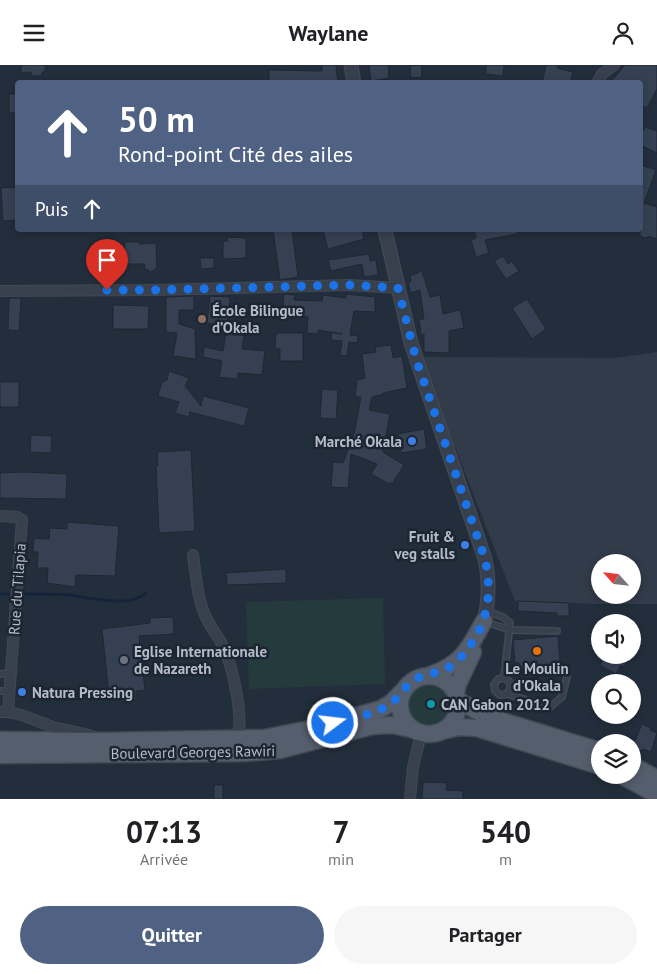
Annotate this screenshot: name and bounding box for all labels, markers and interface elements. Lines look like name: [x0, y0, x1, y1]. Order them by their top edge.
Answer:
icon: menu: [20, 19, 48, 47]
text: Waylane: [289, 19, 368, 47]
icon: person: [609, 19, 637, 47]
text: 50 m: [118, 96, 195, 142]
icon: ahead: [35, 100, 100, 165]
text: Rond-point Cité des ailes: [118, 140, 353, 168]
icon: ahead: [78, 195, 106, 223]
text: Puis: [35, 197, 68, 221]
pin: [86, 239, 128, 290]
icon: arrive: [93, 246, 121, 274]
place label: École Bilingue d’Okala: [212, 301, 304, 337]
marker: École Bilingue d’Okala: [196, 313, 208, 325]
place label: Marché Okala: [315, 432, 402, 451]
marker: Marché Okala: [406, 435, 418, 447]
place label: Fruit & veg stalls: [393, 527, 455, 563]
marker: Fruit & veg stalls: [459, 539, 471, 551]
street label: Rue du Tilapia: [4, 542, 30, 636]
north arrow: [591, 554, 641, 604]
map controls: [591, 554, 641, 784]
button: sound: [591, 614, 641, 664]
place label: Eglise Internationale de Nazareth: [134, 642, 268, 678]
marker: Le Moulin d'Okala: [531, 645, 543, 657]
marker: Eglise Internationale de Nazareth: [118, 654, 130, 666]
place label: Le Moulin d'Okala: [505, 659, 569, 695]
button: search: [591, 674, 641, 724]
place label: Natura Pressing: [32, 683, 133, 702]
marker: Natura Pressing: [16, 686, 28, 698]
place label: CAN Gabon 2012: [441, 695, 550, 714]
position arrow: [306, 696, 358, 748]
marker: CAN Gabon 2012: [425, 698, 437, 710]
button: layers: [591, 734, 641, 784]
street label: Boulevard Georges Rawiri: [111, 741, 275, 763]
text: 07:13: [126, 812, 202, 851]
text: 7: [333, 812, 350, 851]
text: 540: [480, 812, 531, 851]
text: Arrivée: [140, 849, 188, 869]
text: min: [328, 849, 354, 869]
text: m: [499, 849, 512, 869]
button: Quitter: [20, 906, 324, 964]
button: Partager: [334, 906, 637, 964]

